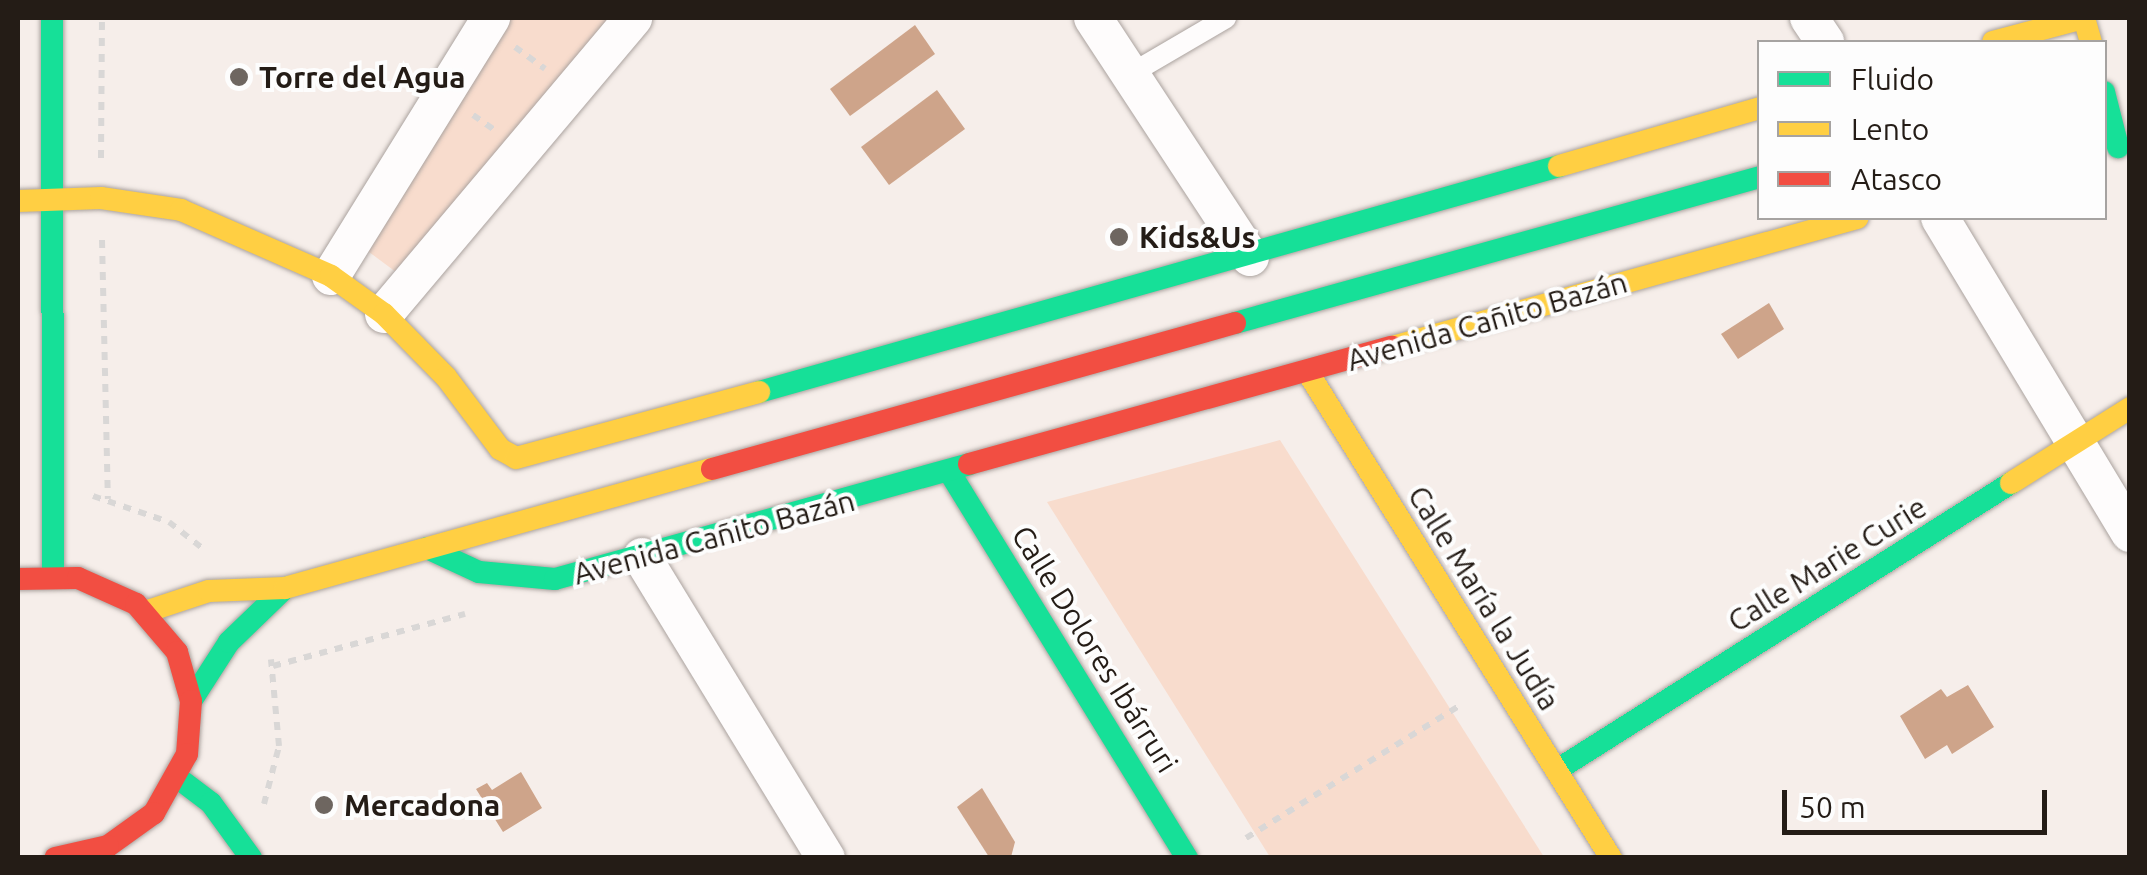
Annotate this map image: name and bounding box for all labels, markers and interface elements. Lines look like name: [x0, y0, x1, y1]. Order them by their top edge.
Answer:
legend: [1757, 40, 2107, 220]
place label: Torre del Agua: [259, 59, 466, 95]
text: Fluido: [1851, 62, 1934, 96]
marker: Torre del Agua: [228, 66, 250, 88]
text: Lento: [1851, 112, 1929, 146]
text: Atasco: [1851, 162, 1942, 196]
place label: Kids&Us: [1139, 219, 1256, 255]
marker: Kids&Us: [1108, 226, 1130, 248]
street label: Avenida Cañito Bazán: [1343, 264, 1631, 378]
street label: Calle María la Judía: [1400, 479, 1568, 717]
street label: Avenida Cañito Bazán: [569, 482, 859, 592]
street label: Calle Marie Curie: [1721, 489, 1933, 639]
street label: Calle Dolores Ibárruri: [1004, 519, 1186, 779]
scale bar: [1787, 770, 2052, 832]
place label: Mercadona: [344, 787, 500, 823]
text: 50 m: [1799, 790, 1866, 824]
marker: Mercadona: [313, 794, 335, 816]

